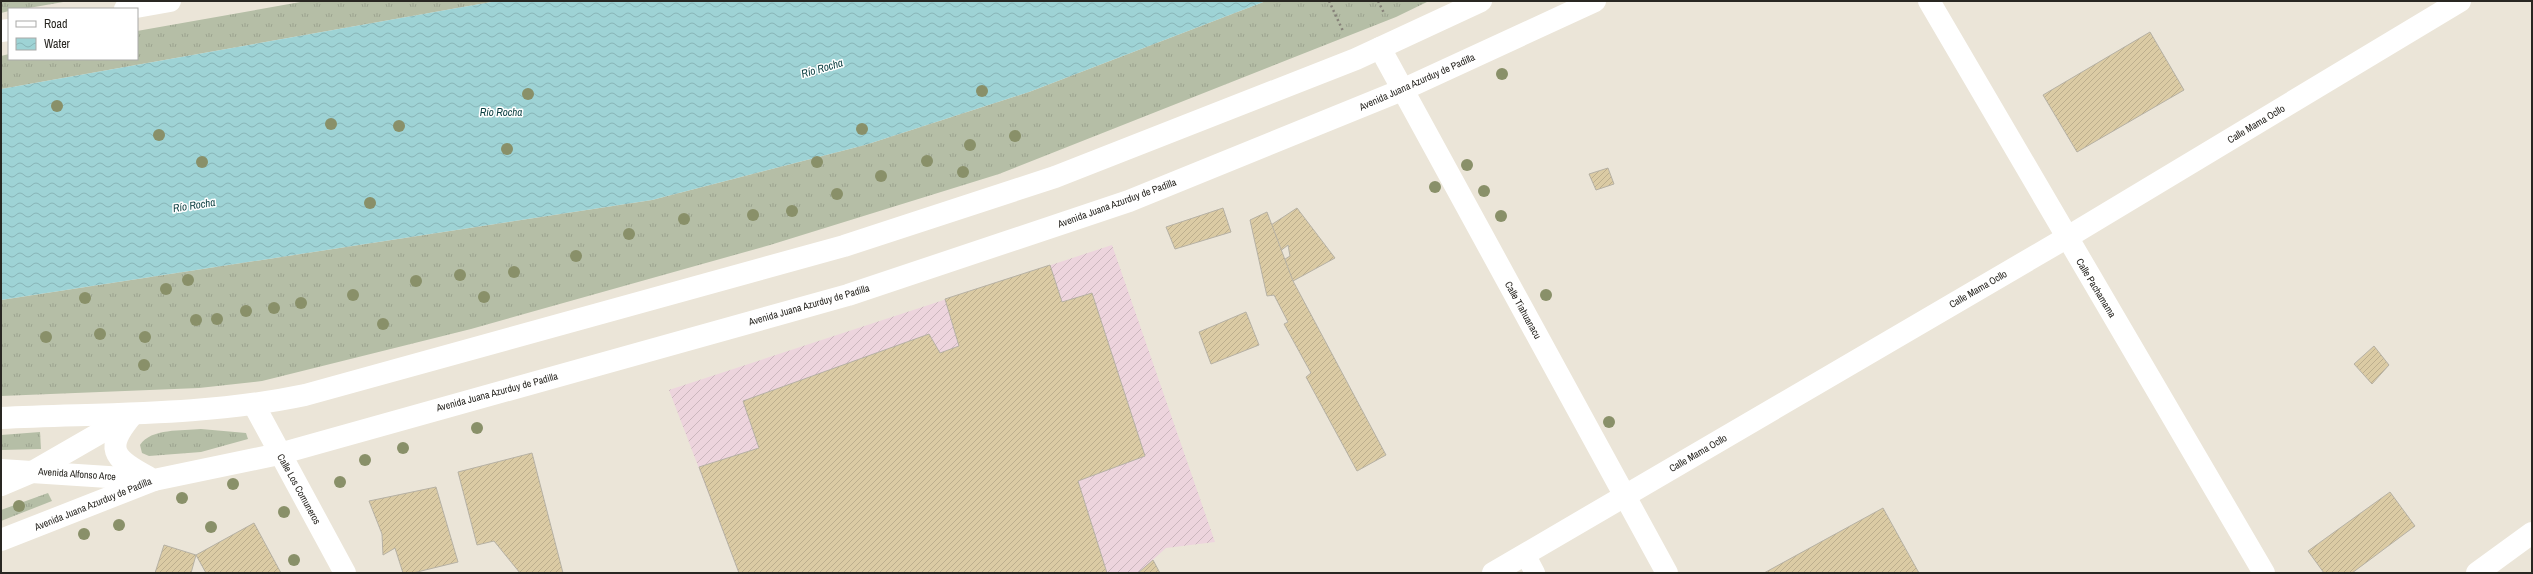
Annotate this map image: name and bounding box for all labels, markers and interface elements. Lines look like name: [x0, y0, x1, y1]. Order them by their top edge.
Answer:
legend: [8, 8, 138, 60]
text: Road: [44, 16, 68, 32]
text: Water: [44, 36, 71, 52]
street label: Avenida Juana Azurduy de Padilla: [1356, 50, 1477, 114]
water label: Río Rocha: [800, 55, 844, 81]
street label: Calle Mama Ocllo: [2225, 102, 2287, 146]
water label: Río Rocha: [480, 105, 522, 119]
street label: Avenida Juana Azurduy de Padilla: [1055, 175, 1178, 231]
water label: Río Rocha: [172, 195, 216, 215]
street label: Calle Pachamama: [2073, 256, 2119, 320]
street label: Calle Mama Ocllo: [1947, 267, 2010, 311]
street label: Calle Tiahuanacu: [1502, 279, 1544, 341]
street label: Avenida Juana Azurduy de Padilla: [746, 281, 871, 329]
street label: Avenida Juana Azurduy de Padilla: [434, 369, 560, 415]
street label: Calle Mama Ocllo: [1667, 431, 1730, 475]
street label: Calle Los Comuneros: [274, 451, 324, 527]
street label: Avenida Alfonso Arce: [37, 465, 117, 483]
street label: Avenida Juana Azurduy de Padilla: [32, 474, 154, 534]

